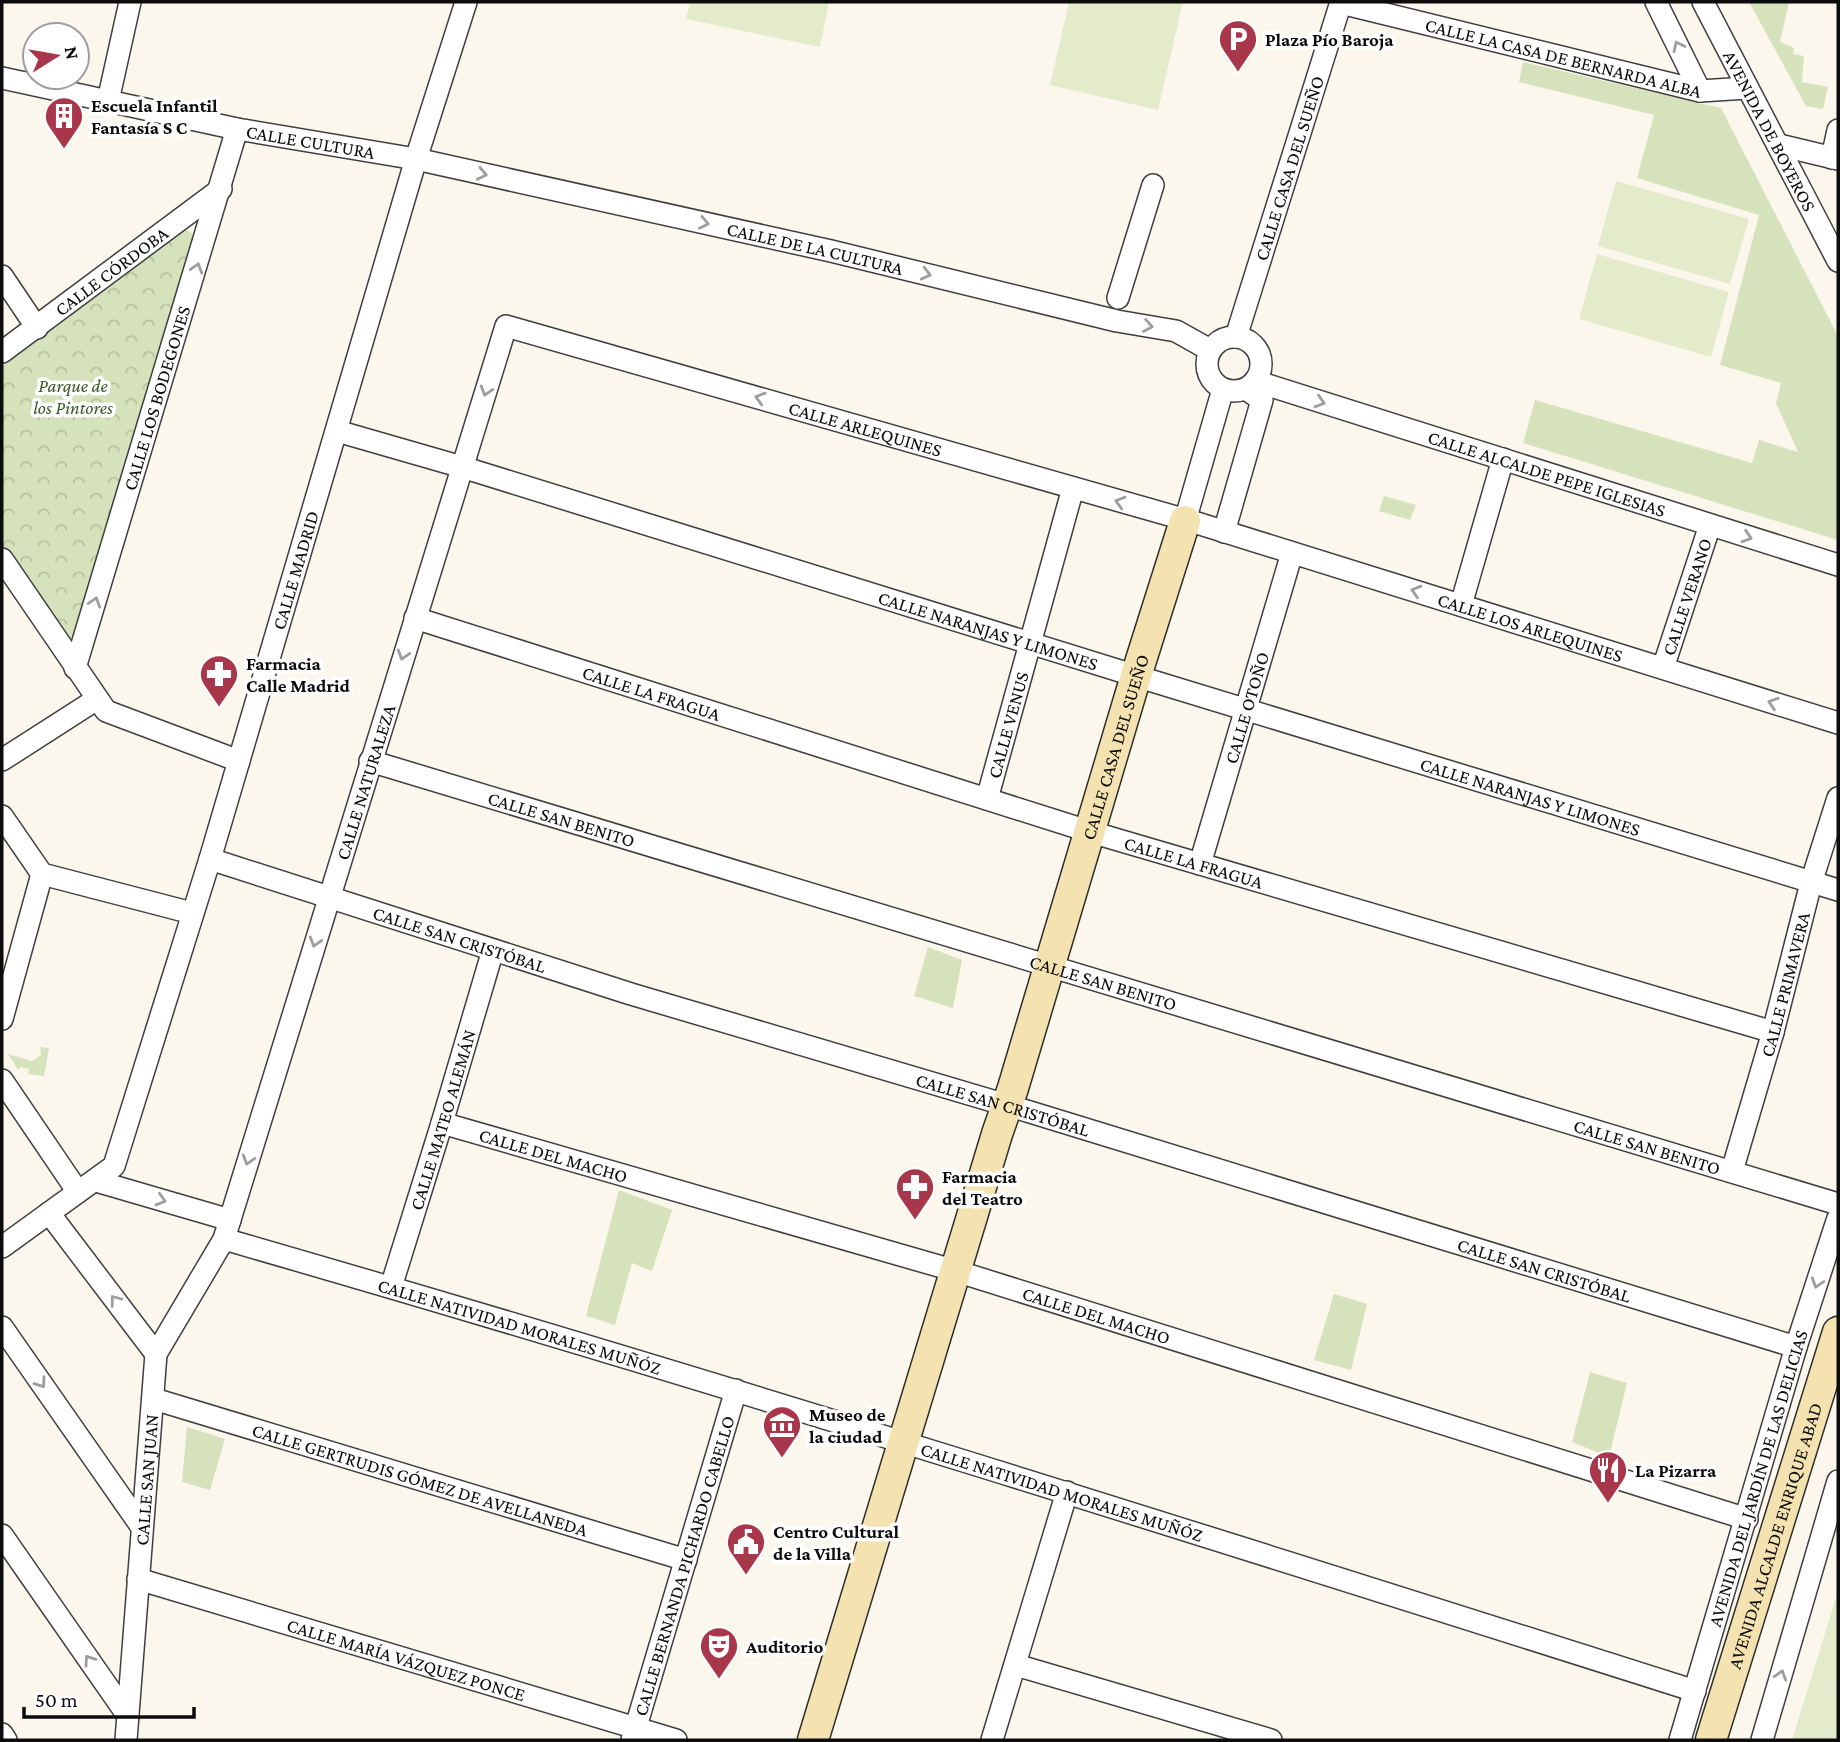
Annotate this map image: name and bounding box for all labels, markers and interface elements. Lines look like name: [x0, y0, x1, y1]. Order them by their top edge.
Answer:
street label: CALLE LA CASA DE BERNARDA ALBA: [1423, 14, 1704, 102]
parking icon: Plaza Pío Baroja: [1217, 18, 1259, 73]
north arrow: [21, 21, 91, 91]
place label: Plaza Pío Baroja: [1265, 29, 1394, 51]
one-way arrow: [1673, 41, 1687, 53]
text: N: [61, 44, 84, 61]
street label: AVENIDA DE BOYEROS: [1720, 47, 1821, 215]
street label: CALLE CASA DEL SUEÑO: [1250, 73, 1328, 263]
building icon: Escuela Infantil Fantasía S C: [43, 95, 85, 150]
place label: Escuela Infantil Fantasía S C: [91, 95, 218, 138]
street label: CALLE CULTURA: [245, 120, 377, 162]
one-way arrow: [476, 166, 488, 181]
one-way arrow: [698, 215, 710, 230]
street label: CALLE DE LA CULTURA: [725, 218, 906, 279]
street label: CALLE CÓRDOBA: [50, 222, 172, 320]
one-way arrow: [188, 262, 203, 274]
one-way arrow: [920, 266, 932, 281]
street label: CALLE LOS BODEGONES: [119, 303, 194, 493]
one-way arrow: [1142, 318, 1154, 333]
park label: Parque de los Pintores: [33, 375, 113, 418]
one-way arrow: [480, 384, 494, 396]
one-way arrow: [754, 392, 766, 407]
one-way arrow: [1313, 394, 1326, 408]
street label: CALLE ARLEQUINES: [786, 397, 944, 460]
street label: CALLE ALCALDE PEPE IGLESIAS: [1425, 426, 1668, 520]
one-way arrow: [1114, 495, 1126, 510]
street label: CALLE MADRID: [268, 508, 322, 632]
one-way arrow: [1741, 528, 1753, 543]
street label: CALLE VERANO: [1657, 536, 1715, 658]
one-way arrow: [1410, 585, 1422, 600]
street label: CALLE NARANJAS Y LIMONES: [876, 586, 1101, 674]
street label: CALLE LOS ARLEQUINES: [1435, 588, 1626, 666]
one-way arrow: [87, 597, 101, 609]
one-way arrow: [397, 648, 412, 660]
street label: CALLE OTOÑO: [1220, 649, 1273, 766]
street label: CALLE CASA DEL SUEÑO: [1077, 652, 1153, 842]
pharmacy icon: Farmacia Calle Madrid: [198, 653, 240, 708]
place label: Farmacia Calle Madrid: [246, 653, 351, 696]
street label: CALLE LA FRAGUA: [580, 661, 723, 725]
street label: CALLE VENUS: [983, 669, 1032, 780]
one-way arrow: [1767, 696, 1779, 711]
street label: CALLE NATURALEZA: [331, 702, 399, 862]
street label: CALLE NARANJAS Y LIMONES: [1418, 753, 1643, 840]
street label: CALLE SAN BENITO: [485, 787, 637, 851]
street label: CALLE LA FRAGUA: [1122, 832, 1266, 892]
street label: CALLE SAN CRISTÓBAL: [370, 901, 549, 977]
street label: CALLE PRIMAVERA: [1756, 910, 1814, 1059]
one-way arrow: [309, 936, 324, 948]
street label: CALLE SAN BENITO: [1027, 950, 1179, 1014]
street label: CALLE MATEO ALEMÁN: [405, 1027, 479, 1212]
street label: CALLE SAN CRISTÓBAL: [914, 1068, 1093, 1140]
street label: CALLE SAN BENITO: [1571, 1114, 1723, 1178]
street label: CALLE DEL MACHO: [477, 1124, 630, 1186]
one-way arrow: [242, 1154, 257, 1166]
pharmacy icon: Farmacia del Teatro: [894, 1166, 936, 1221]
place label: Farmacia del Teatro: [942, 1166, 1023, 1209]
one-way arrow: [155, 1192, 167, 1206]
street label: CALLE SAN CRISTÓBAL: [1455, 1233, 1634, 1306]
street label: CALLE NATIVIDAD MORALES MUÑÓZ: [376, 1274, 664, 1378]
one-way arrow: [1811, 1276, 1825, 1288]
street label: CALLE DEL MACHO: [1020, 1282, 1173, 1348]
one-way arrow: [111, 1295, 123, 1307]
street label: AVENIDA DEL JARDÍN DE LAS DELICIAS: [1704, 1327, 1811, 1629]
one-way arrow: [33, 1375, 45, 1388]
street label: AVENIDA ALCALDE ENRIQUE ABAD: [1723, 1400, 1826, 1671]
museum icon: Museo de la ciudad: [761, 1404, 803, 1459]
place label: Museo de la ciudad: [809, 1404, 886, 1447]
street label: CALLE SAN JUAN: [131, 1413, 162, 1546]
street label: CALLE BERNANDA PICHARDO CABELLO: [629, 1413, 738, 1718]
street label: CALLE GERTRUDIS GÓMEZ DE AVELLANEDA: [250, 1419, 590, 1540]
street label: CALLE NATIVIDAD MORALES MUÑÓZ: [918, 1438, 1205, 1545]
restaurant icon: La Pizarra: [1587, 1449, 1629, 1504]
place label: La Pizarra: [1635, 1460, 1717, 1481]
public building icon: Centro Cultural de la Villa: [725, 1521, 767, 1576]
place label: Centro Cultural de la Villa: [773, 1521, 900, 1564]
street label: CALLE MARÍA VÁZQUEZ PONCE: [285, 1614, 528, 1705]
theatre icon: Auditorio: [698, 1625, 740, 1680]
place label: Auditorio: [745, 1636, 823, 1657]
one-way arrow: [85, 1655, 97, 1668]
one-way arrow: [1773, 1669, 1788, 1681]
scale bar: [24, 1676, 194, 1720]
text: 50 m: [35, 1688, 78, 1712]

